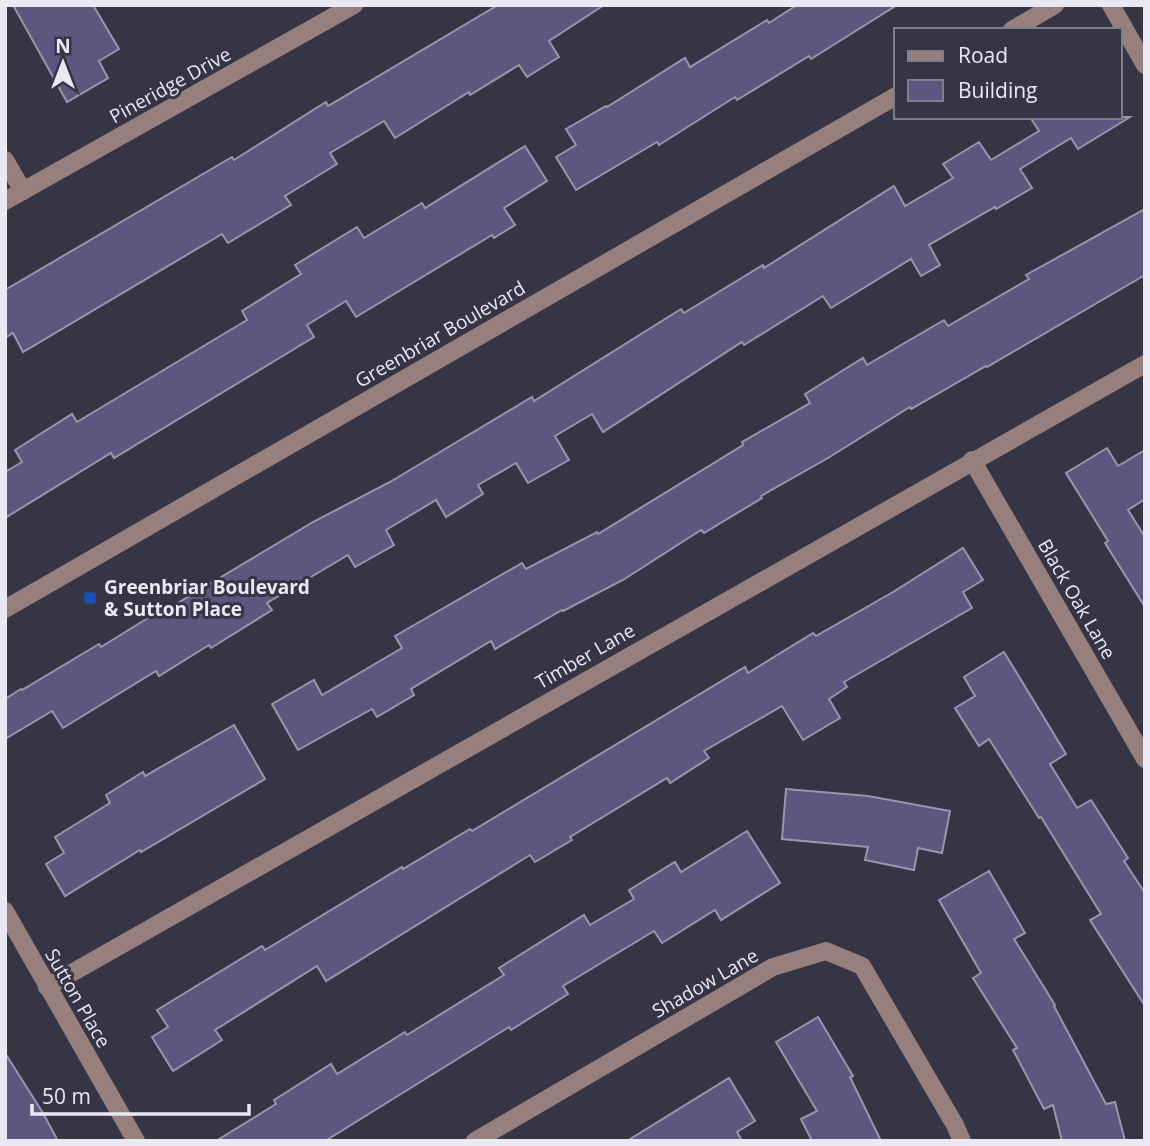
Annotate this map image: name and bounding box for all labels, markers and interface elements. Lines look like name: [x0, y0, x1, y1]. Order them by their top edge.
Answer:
north arrow: [28, 28, 98, 98]
legend: [894, 28, 1122, 119]
text: N: [55, 33, 71, 59]
street label: Pineridge Drive: [105, 41, 235, 129]
text: Road: [958, 41, 1008, 69]
text: Building: [958, 76, 1037, 104]
street label: Greenbriar Boulevard: [350, 275, 530, 393]
street label: Black Oak Lane: [1032, 534, 1122, 664]
place label: Greenbriar Boulevard & Sutton Place: [104, 574, 310, 622]
marker: Greenbriar Boulevard & Sutton Place: [82, 590, 98, 606]
street label: Timber Lane: [531, 617, 639, 695]
street label: Shadow Lane: [647, 942, 763, 1024]
street label: Sutton Place: [39, 944, 117, 1052]
scale bar: [32, 1072, 248, 1116]
text: 50 m: [42, 1082, 91, 1110]

